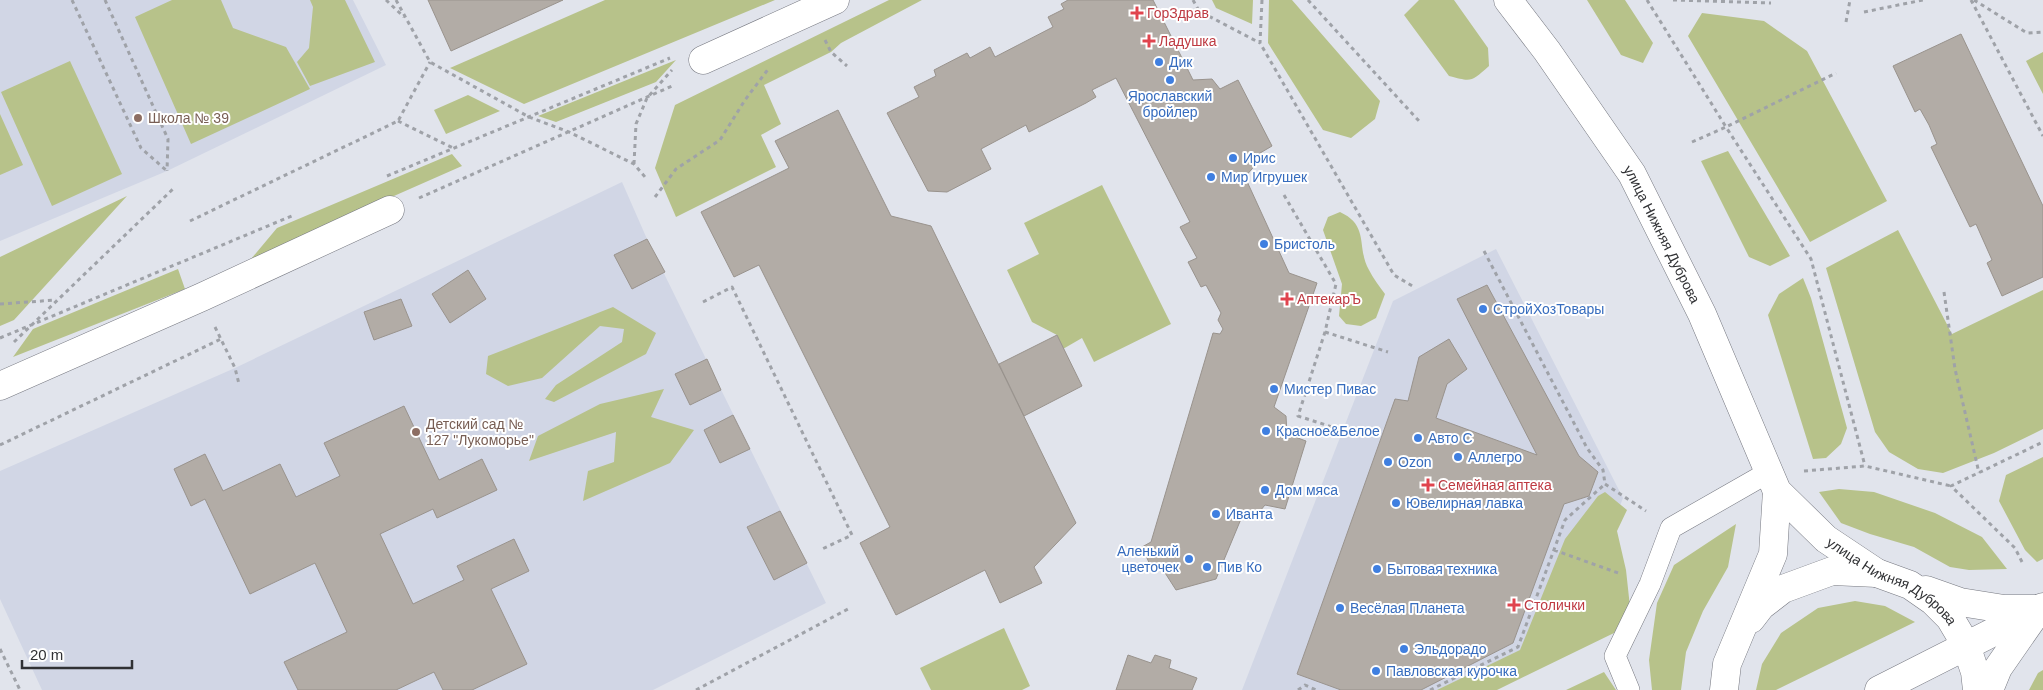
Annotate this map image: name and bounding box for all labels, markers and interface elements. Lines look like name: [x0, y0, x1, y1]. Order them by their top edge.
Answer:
place label: ГорЗдрав: [1147, 5, 1209, 21]
marker: ГорЗдрав: [1131, 7, 1143, 19]
place label: Ладушка: [1159, 33, 1217, 49]
marker: Ладушка: [1143, 35, 1155, 47]
place label: Дик: [1169, 54, 1193, 70]
marker: Дик: [1153, 56, 1165, 68]
marker: Ярославский бройлер: [1164, 74, 1176, 86]
place label: Ярославский бройлер: [1128, 88, 1212, 120]
place label: Школа № 39: [148, 110, 229, 126]
marker: Школа № 39: [132, 112, 144, 124]
place label: Ирис: [1243, 150, 1276, 166]
marker: Ирис: [1227, 152, 1239, 164]
street label: улица Нижняя Дуброва: [1620, 162, 1703, 306]
place label: Мир Игрушек: [1221, 169, 1308, 185]
marker: Мир Игрушек: [1205, 171, 1217, 183]
place label: Бристоль: [1274, 236, 1335, 252]
marker: Бристоль: [1258, 238, 1270, 250]
place label: АптекарЪ: [1297, 291, 1361, 307]
marker: АптекарЪ: [1281, 293, 1293, 305]
place label: СтройХозТовары: [1493, 301, 1604, 317]
marker: СтройХозТовары: [1477, 303, 1489, 315]
place label: Мистер Пивас: [1284, 381, 1376, 397]
marker: Мистер Пивас: [1268, 383, 1280, 395]
place label: Детский сад № 127 "Лукоморье": [426, 416, 534, 448]
place label: Красное&Белое: [1276, 423, 1380, 439]
marker: Красное&Белое: [1260, 425, 1272, 437]
marker: Детский сад № 127 "Лукоморье": [410, 426, 422, 438]
place label: Авто С: [1428, 430, 1473, 446]
marker: Авто С: [1412, 432, 1424, 444]
place label: Аллегро: [1468, 449, 1522, 465]
marker: Аллегро: [1452, 451, 1464, 463]
place label: Ozon: [1398, 454, 1431, 470]
marker: Ozon: [1382, 456, 1394, 468]
place label: Семейная аптека: [1438, 477, 1552, 493]
marker: Семейная аптека: [1422, 479, 1434, 491]
place label: Дом мяса: [1275, 482, 1338, 498]
marker: Дом мяса: [1259, 484, 1271, 496]
place label: Ювелирная лавка: [1406, 495, 1523, 511]
marker: Ювелирная лавка: [1390, 497, 1402, 509]
place label: Иванта: [1226, 506, 1273, 522]
marker: Иванта: [1210, 508, 1222, 520]
street label: улица Нижняя Дуброва: [1824, 534, 1960, 628]
place label: Аленький цветочек: [1117, 543, 1180, 575]
marker: Аленький цветочек: [1183, 553, 1195, 565]
place label: Пив Ко: [1217, 559, 1262, 575]
marker: Пив Ко: [1201, 561, 1213, 573]
place label: Бытовая техника: [1387, 561, 1498, 577]
marker: Бытовая техника: [1371, 563, 1383, 575]
place label: Столички: [1524, 597, 1585, 613]
marker: Столички: [1508, 599, 1520, 611]
place label: Весёлая Планета: [1350, 600, 1465, 616]
marker: Весёлая Планета: [1334, 602, 1346, 614]
scale bar: [22, 638, 132, 670]
place label: Эльдорадо: [1414, 641, 1487, 657]
marker: Эльдорадо: [1398, 643, 1410, 655]
text: 20 m: [30, 646, 63, 663]
place label: Павловская курочка: [1386, 663, 1517, 679]
marker: Павловская курочка: [1370, 665, 1382, 677]

